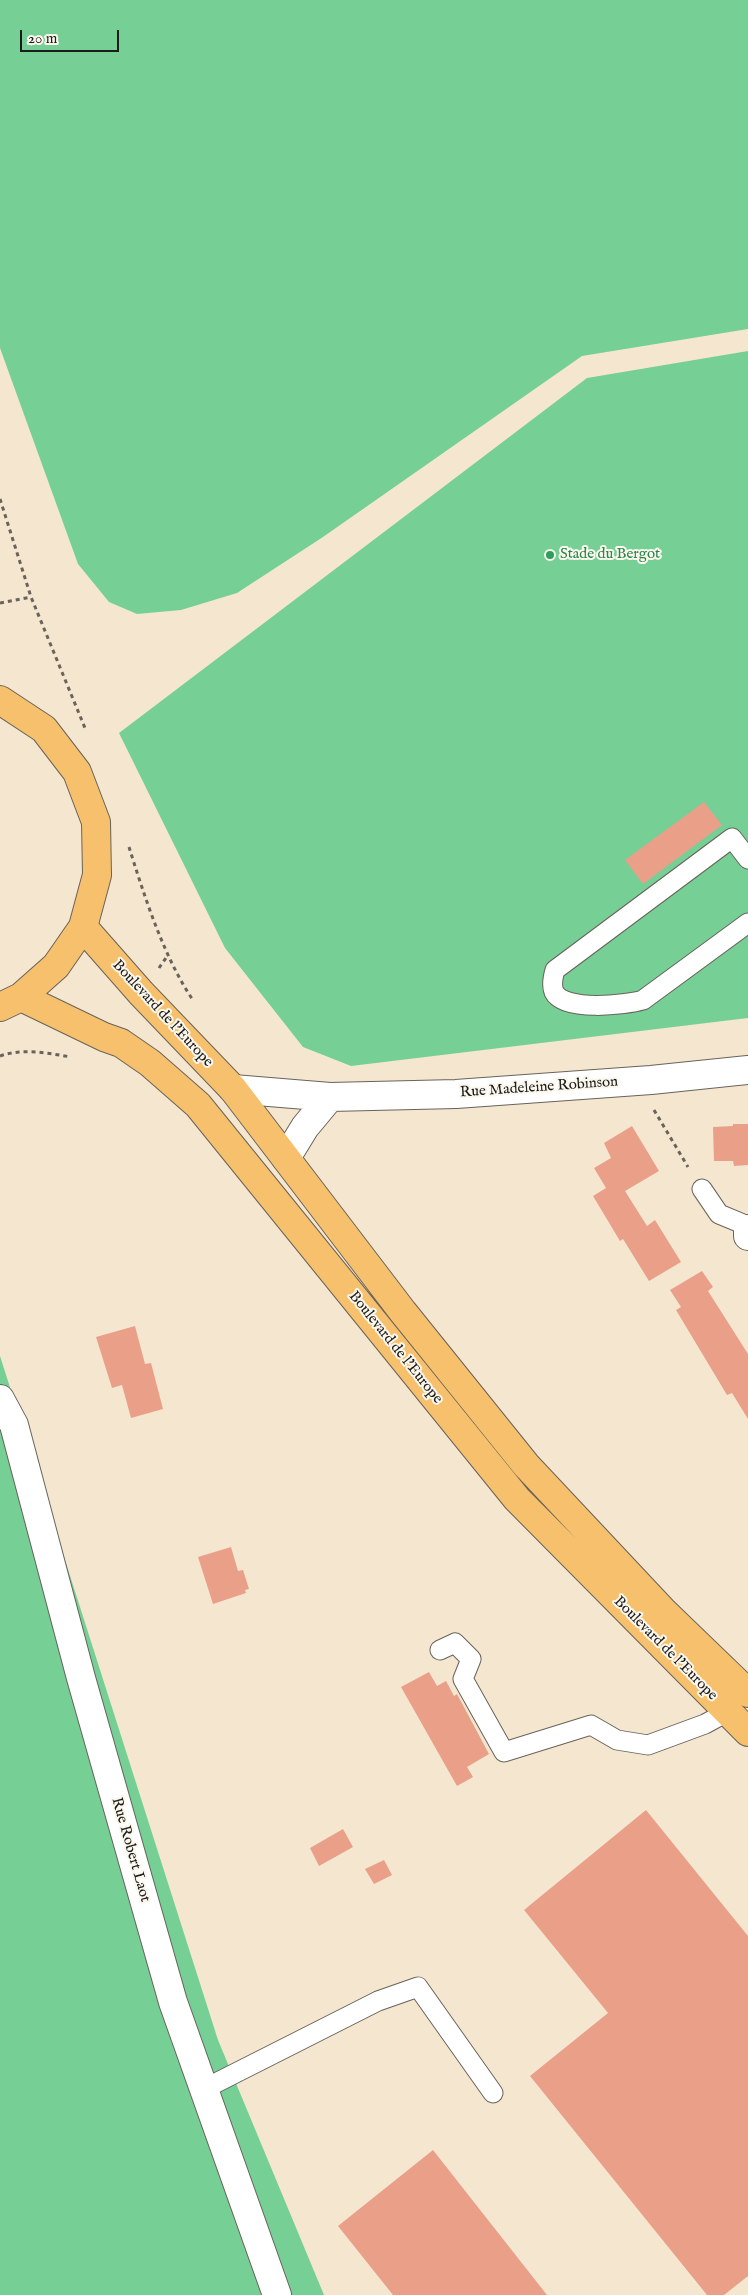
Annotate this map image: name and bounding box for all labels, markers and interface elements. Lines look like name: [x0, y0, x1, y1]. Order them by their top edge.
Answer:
scale bar: [22, 20, 121, 52]
text: 20 m: [28, 29, 57, 48]
place label: Stade du Bergot: [560, 546, 660, 564]
marker: Stade du Bergot: [544, 549, 556, 561]
street label: Boulevard de l'Europe: [108, 957, 216, 1071]
street label: Rue Madeleine Robinson: [459, 1073, 619, 1103]
street label: Boulevard de l'Europe: [344, 1288, 446, 1408]
street label: Boulevard de l'Europe: [609, 1593, 721, 1705]
street label: Rue Robert Laot: [106, 1796, 154, 1904]

